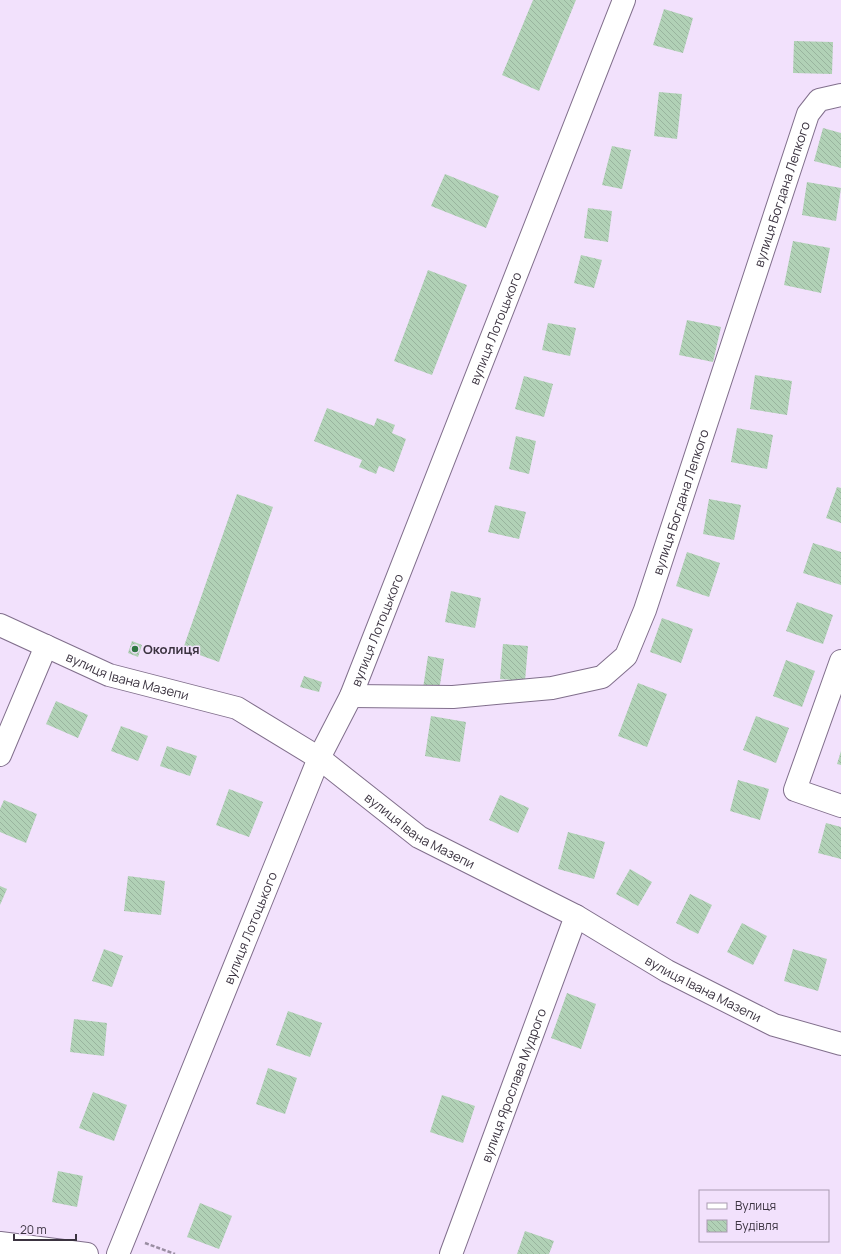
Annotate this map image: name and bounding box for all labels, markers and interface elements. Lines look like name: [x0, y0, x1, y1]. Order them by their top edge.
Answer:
street label: вулиця Богдана Лепкого: [749, 119, 814, 269]
street label: вулиця Лотоцького: [465, 269, 526, 387]
street label: вулиця Богдана Лепкого: [648, 427, 713, 577]
street label: вулиця Лотоцького: [347, 571, 407, 689]
place label: Околиця: [143, 640, 199, 658]
marker: Околиця: [130, 644, 140, 654]
street label: вулиця Івана Мазепи: [63, 648, 191, 704]
street label: вулиця Івана Мазепи: [361, 789, 478, 873]
street label: вулиця Лотоцького: [219, 869, 281, 987]
street label: вулиця Івана Мазепи: [642, 951, 764, 1026]
street label: вулиця Ярослава Мудрого: [477, 1005, 550, 1165]
legend: [699, 1190, 829, 1242]
text: Вулиця: [735, 1197, 776, 1214]
scale bar: [14, 1216, 76, 1242]
text: Будівля: [735, 1217, 778, 1234]
text: 20 m: [20, 1221, 47, 1238]

